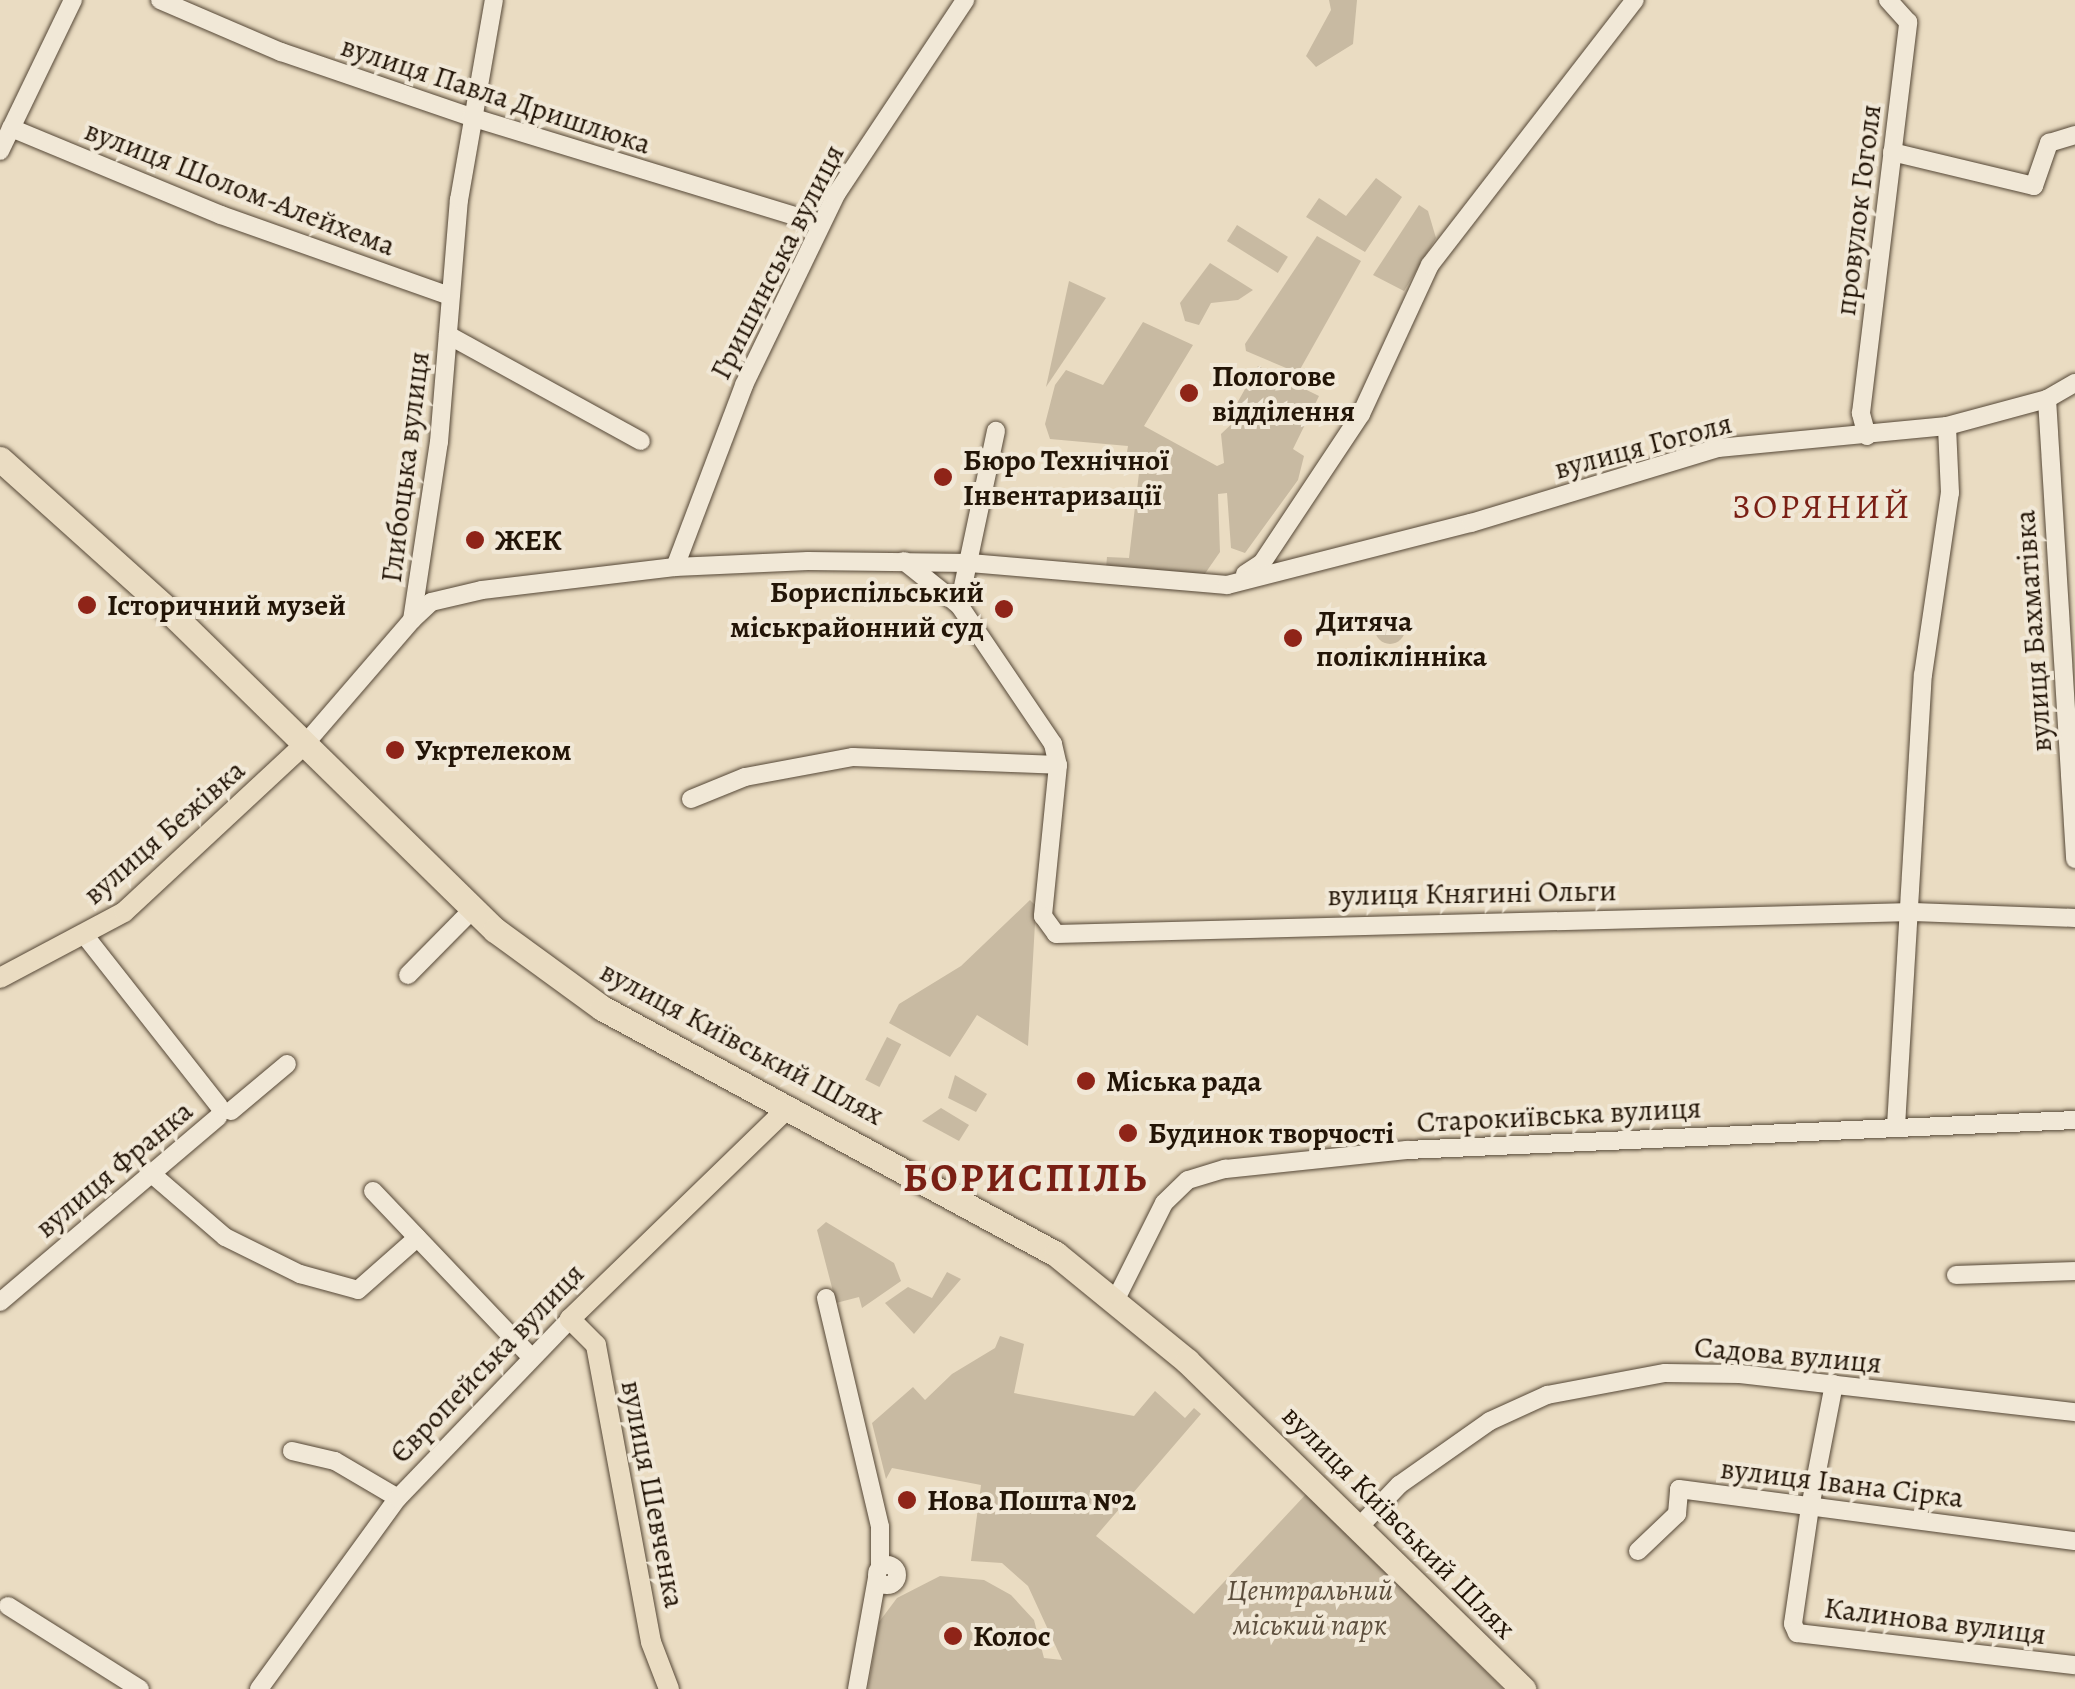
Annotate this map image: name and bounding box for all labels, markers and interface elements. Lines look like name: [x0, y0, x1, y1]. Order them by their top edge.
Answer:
street label: вулиця Павла Дришлюка: [337, 28, 655, 162]
street label: провулок Гоголя: [1827, 102, 1889, 318]
street label: вулиця Шолом-Алейхема: [80, 112, 400, 264]
street label: Гришинська вулиця: [702, 139, 852, 385]
street label: Глибоцька вулиця: [373, 349, 437, 585]
place label: Пологове відділення: [1212, 358, 1355, 428]
marker: Пологове відділення: [1176, 380, 1202, 406]
street label: вулиця Гоголя: [1550, 405, 1736, 487]
place label: Бюро Технічної Інвентаризації: [963, 442, 1169, 512]
marker: Бюро Технічної Інвентаризації: [932, 466, 954, 488]
district label: ЗОРЯНИЙ: [1732, 485, 1912, 527]
street label: вулиця Бахматівка: [2007, 509, 2059, 753]
place label: ЖЕК: [495, 522, 562, 558]
marker: ЖЕК: [464, 529, 486, 551]
place label: Бориспільський міськрайонний суд: [730, 574, 984, 644]
place label: Історичний музей: [107, 587, 346, 623]
marker: Історичний музей: [76, 594, 98, 616]
marker: Бориспільський міськрайонний суд: [993, 598, 1015, 620]
place label: Дитяча поліклінніка: [1316, 603, 1487, 674]
marker: Дитяча поліклінніка: [1280, 625, 1306, 651]
place label: Укртелеком: [415, 732, 571, 768]
marker: Укртелеком: [384, 739, 406, 761]
street label: вулиця Бежівка: [76, 752, 252, 912]
street label: вулиця Княгині Ольги: [1327, 872, 1617, 914]
street label: вулиця Київський Шлях: [594, 953, 890, 1133]
place label: Міська рада: [1106, 1063, 1262, 1099]
marker: Міська рада: [1075, 1070, 1097, 1092]
street label: Старокиївська вулиця: [1416, 1090, 1702, 1140]
street label: вулиця Франка: [28, 1093, 200, 1245]
place label: Будинок творчості: [1148, 1115, 1394, 1151]
marker: Будинок творчості: [1117, 1122, 1139, 1144]
district label: БОРИСПІЛЬ: [903, 1154, 1149, 1202]
street label: Європейська вулиця: [382, 1256, 592, 1470]
street label: Садова вулиця: [1693, 1329, 1883, 1381]
street label: вулиця Шевченка: [613, 1377, 693, 1611]
street label: вулиця Київський Шлях: [1275, 1398, 1523, 1646]
street label: вулиця Івана Сірка: [1718, 1450, 1966, 1516]
place label: Нова Пошта №2: [927, 1482, 1136, 1518]
marker: Нова Пошта №2: [896, 1489, 918, 1511]
park label: Центральний міський парк: [1227, 1572, 1393, 1642]
street label: Калинова вулиця: [1822, 1590, 2048, 1652]
place label: Колос: [973, 1618, 1051, 1654]
marker: Колос: [942, 1625, 964, 1647]

